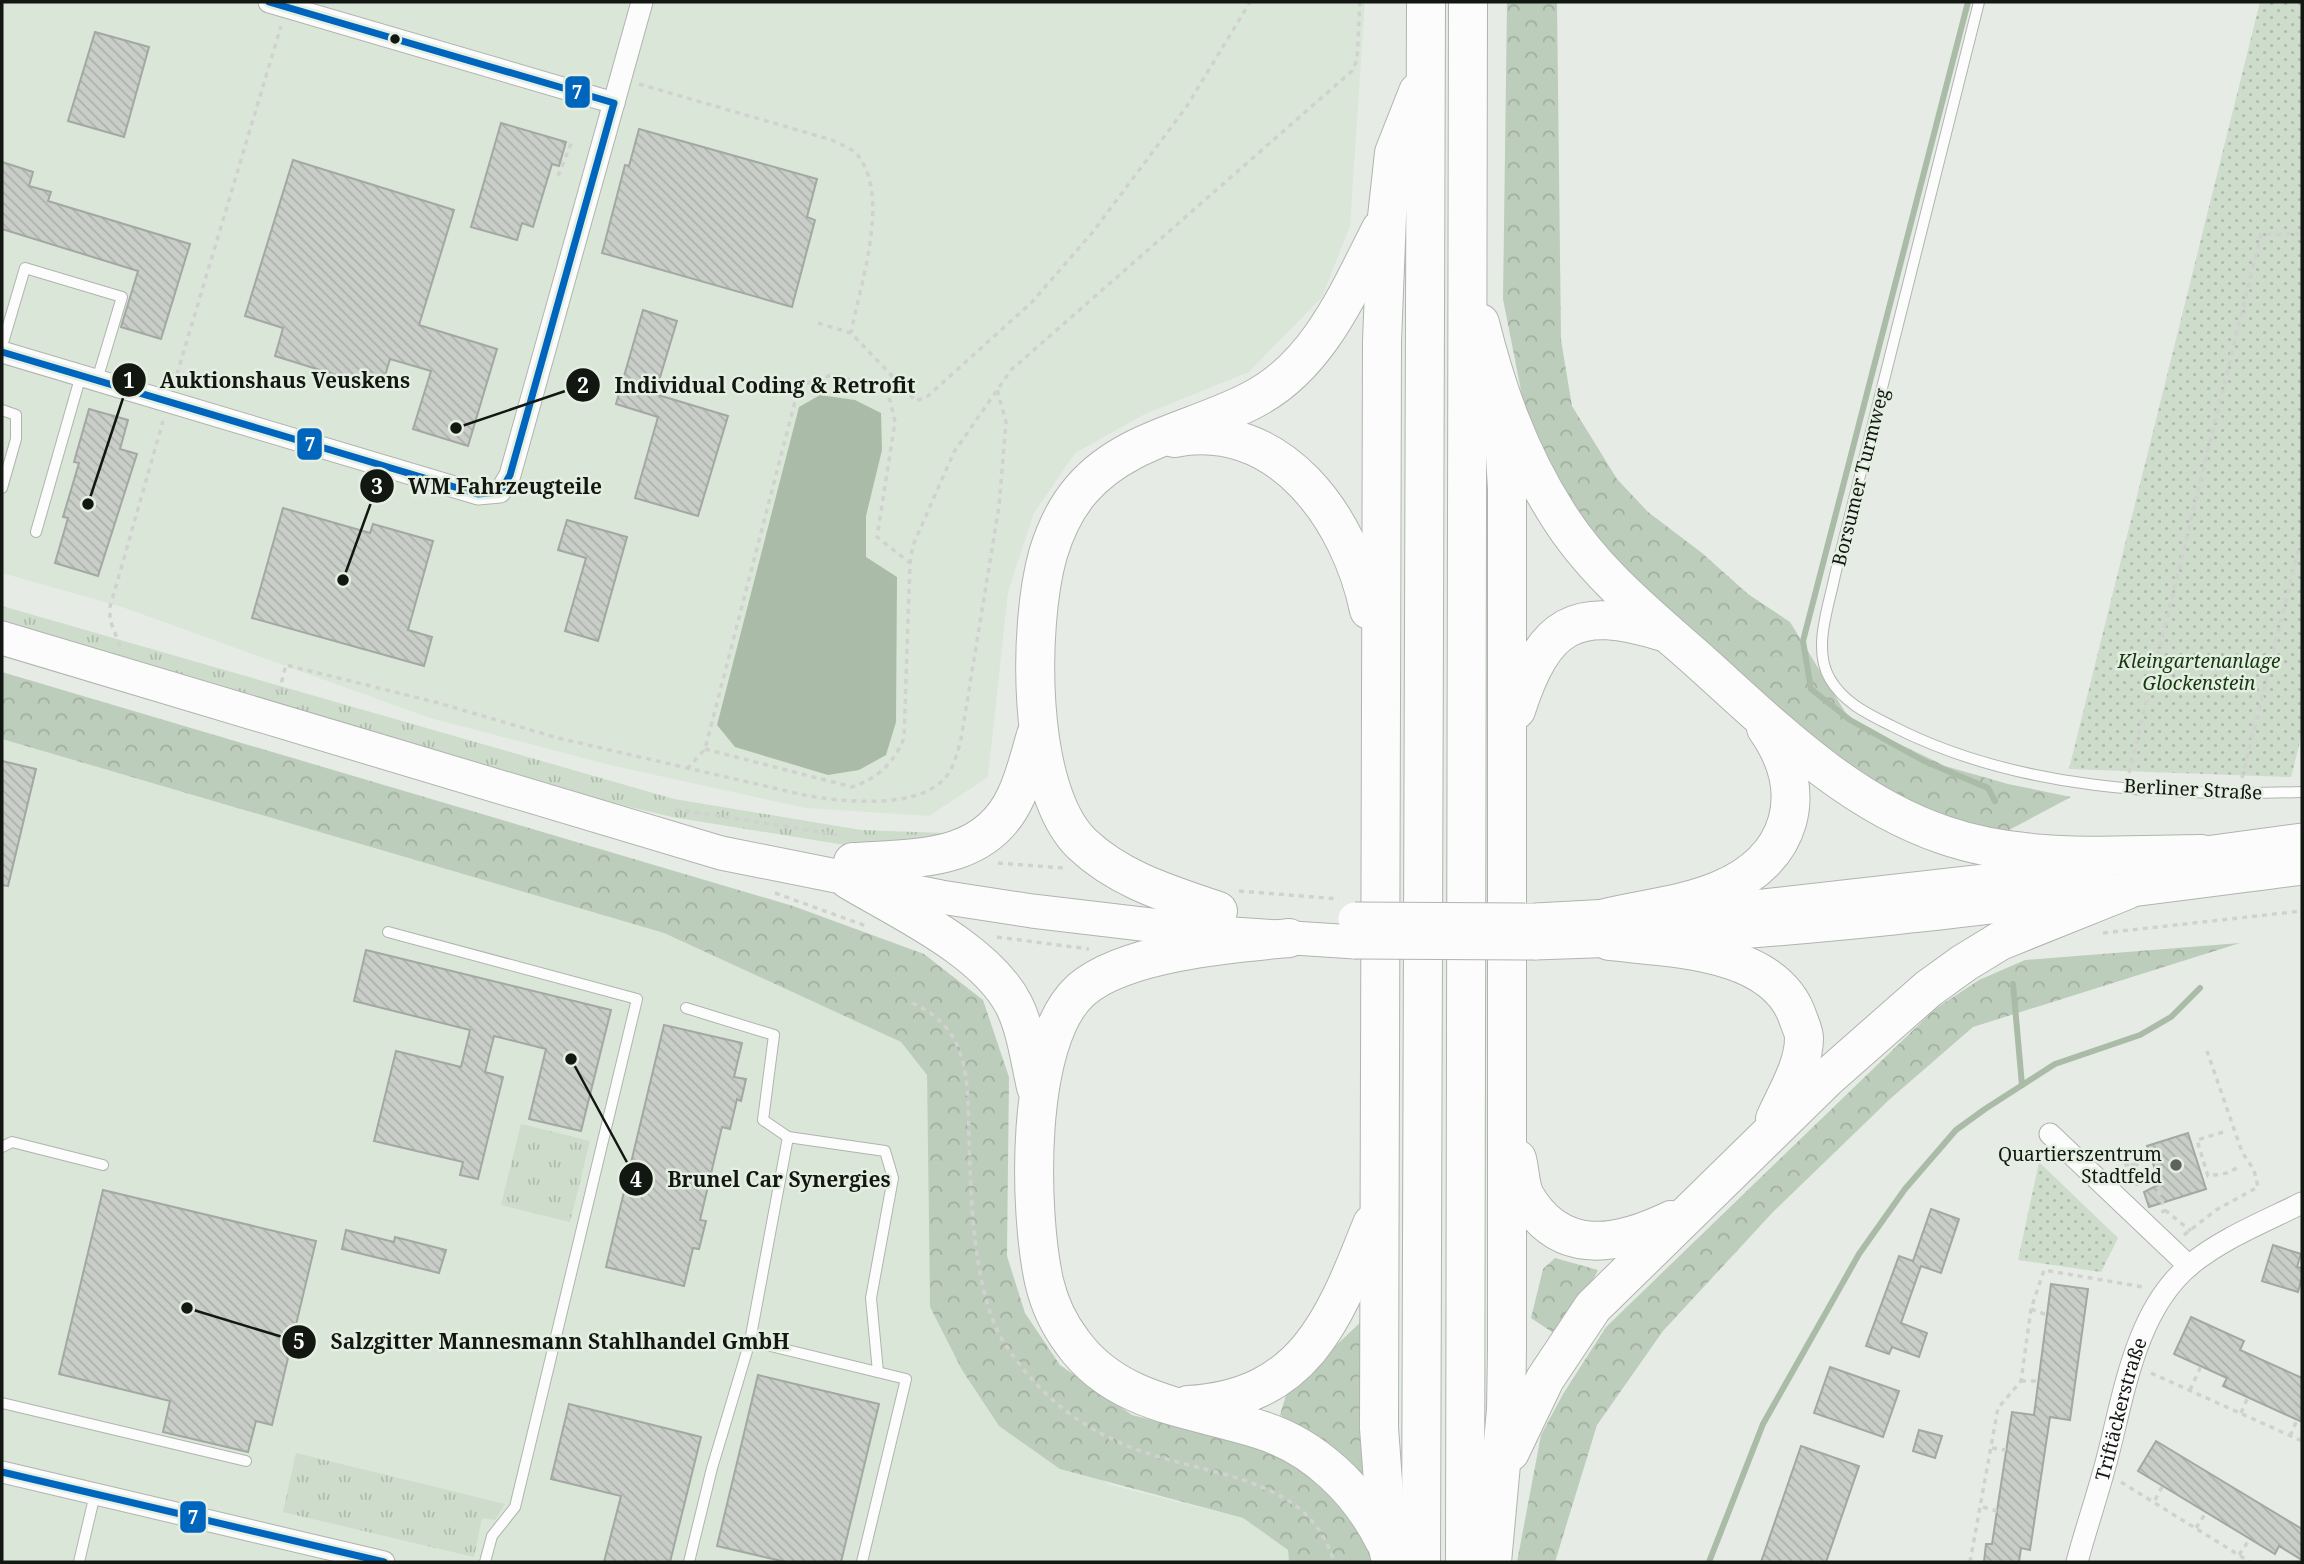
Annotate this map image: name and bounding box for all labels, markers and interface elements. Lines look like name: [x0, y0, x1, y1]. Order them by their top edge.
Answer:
unlabelled marker: [388, 32, 402, 46]
line badge: 7: [564, 75, 591, 109]
text: 7: [572, 79, 582, 105]
callout: Auktionshaus Veuskens: [111, 359, 425, 401]
callout: Individual Coding & Retrofit: [566, 364, 930, 406]
text: 1: [123, 366, 135, 394]
text: Auktionshaus Veuskens: [160, 366, 410, 394]
text: 2: [577, 371, 589, 399]
text: Individual Coding & Retrofit: [614, 371, 916, 399]
street label: Borsumer Turmweg: [1825, 385, 1895, 569]
line badge: 7: [296, 427, 323, 461]
text: 7: [305, 431, 315, 457]
callout: WM Fahrzeugteile: [359, 465, 616, 507]
text: 3: [371, 472, 383, 500]
text: WM Fahrzeugteile: [408, 472, 602, 500]
park label: Kleingartenanlage Glockenstein: [2117, 648, 2280, 696]
street label: Berliner Straße: [2123, 772, 2263, 806]
place label: Quartierszentrum Stadtfeld: [1998, 1141, 2162, 1189]
marker: Quartierszentrum Stadtfeld: [2168, 1157, 2184, 1173]
callout: Brunel Car Synergies: [618, 1158, 904, 1200]
text: 4: [630, 1165, 642, 1193]
text: Brunel Car Synergies: [667, 1165, 891, 1193]
callout: Salzgitter Mannesmann Stahlhandel GmbH: [281, 1321, 803, 1363]
text: 5: [293, 1327, 305, 1355]
text: Salzgitter Mannesmann Stahlhandel GmbH: [331, 1327, 789, 1355]
street label: Triftäckerstraße: [2089, 1334, 2153, 1484]
line badge: 7: [179, 1500, 207, 1534]
text: 7: [188, 1504, 198, 1530]

